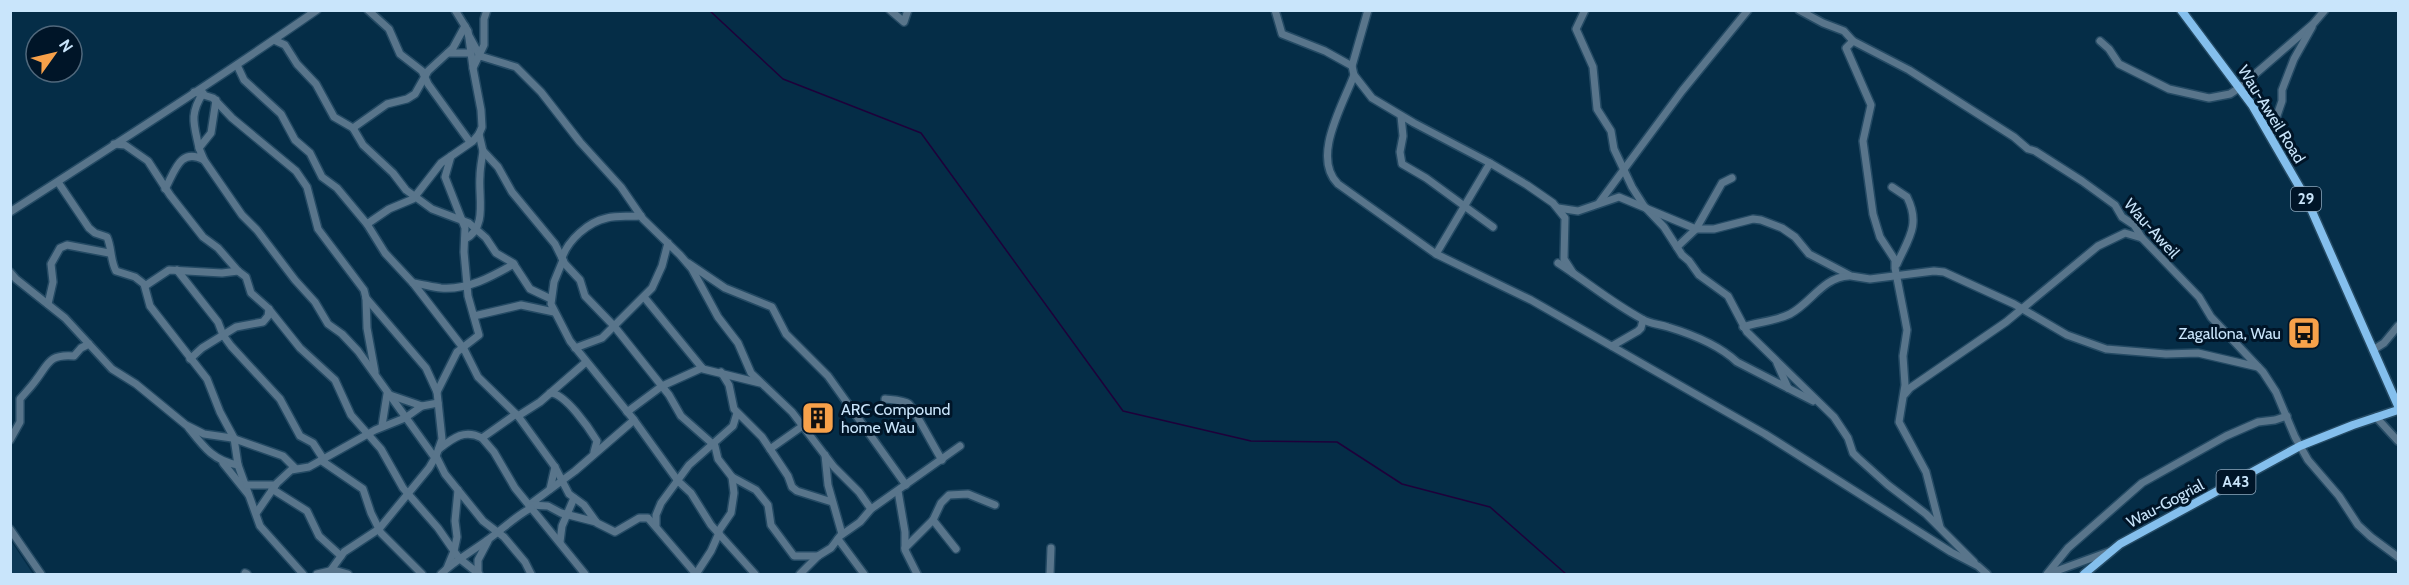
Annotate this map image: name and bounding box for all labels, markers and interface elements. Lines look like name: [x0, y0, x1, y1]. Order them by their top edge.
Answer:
north arrow: [24, 24, 84, 84]
text: N: [55, 36, 77, 56]
street label: Wau-Aweil Road: [2234, 62, 2309, 167]
road number: 29: [2291, 187, 2321, 211]
street label: Wau-Aweil: [2120, 195, 2183, 262]
bus stop icon: Zagallona, Wau: [2286, 315, 2322, 351]
place label: Zagallona, Wau: [2179, 324, 2281, 343]
building icon: ARC Compound home Wau: [800, 400, 836, 436]
place label: ARC Compound home Wau: [841, 400, 950, 437]
road number: A43: [2216, 470, 2256, 494]
street label: Wau-Gogrial: [2123, 475, 2207, 532]

